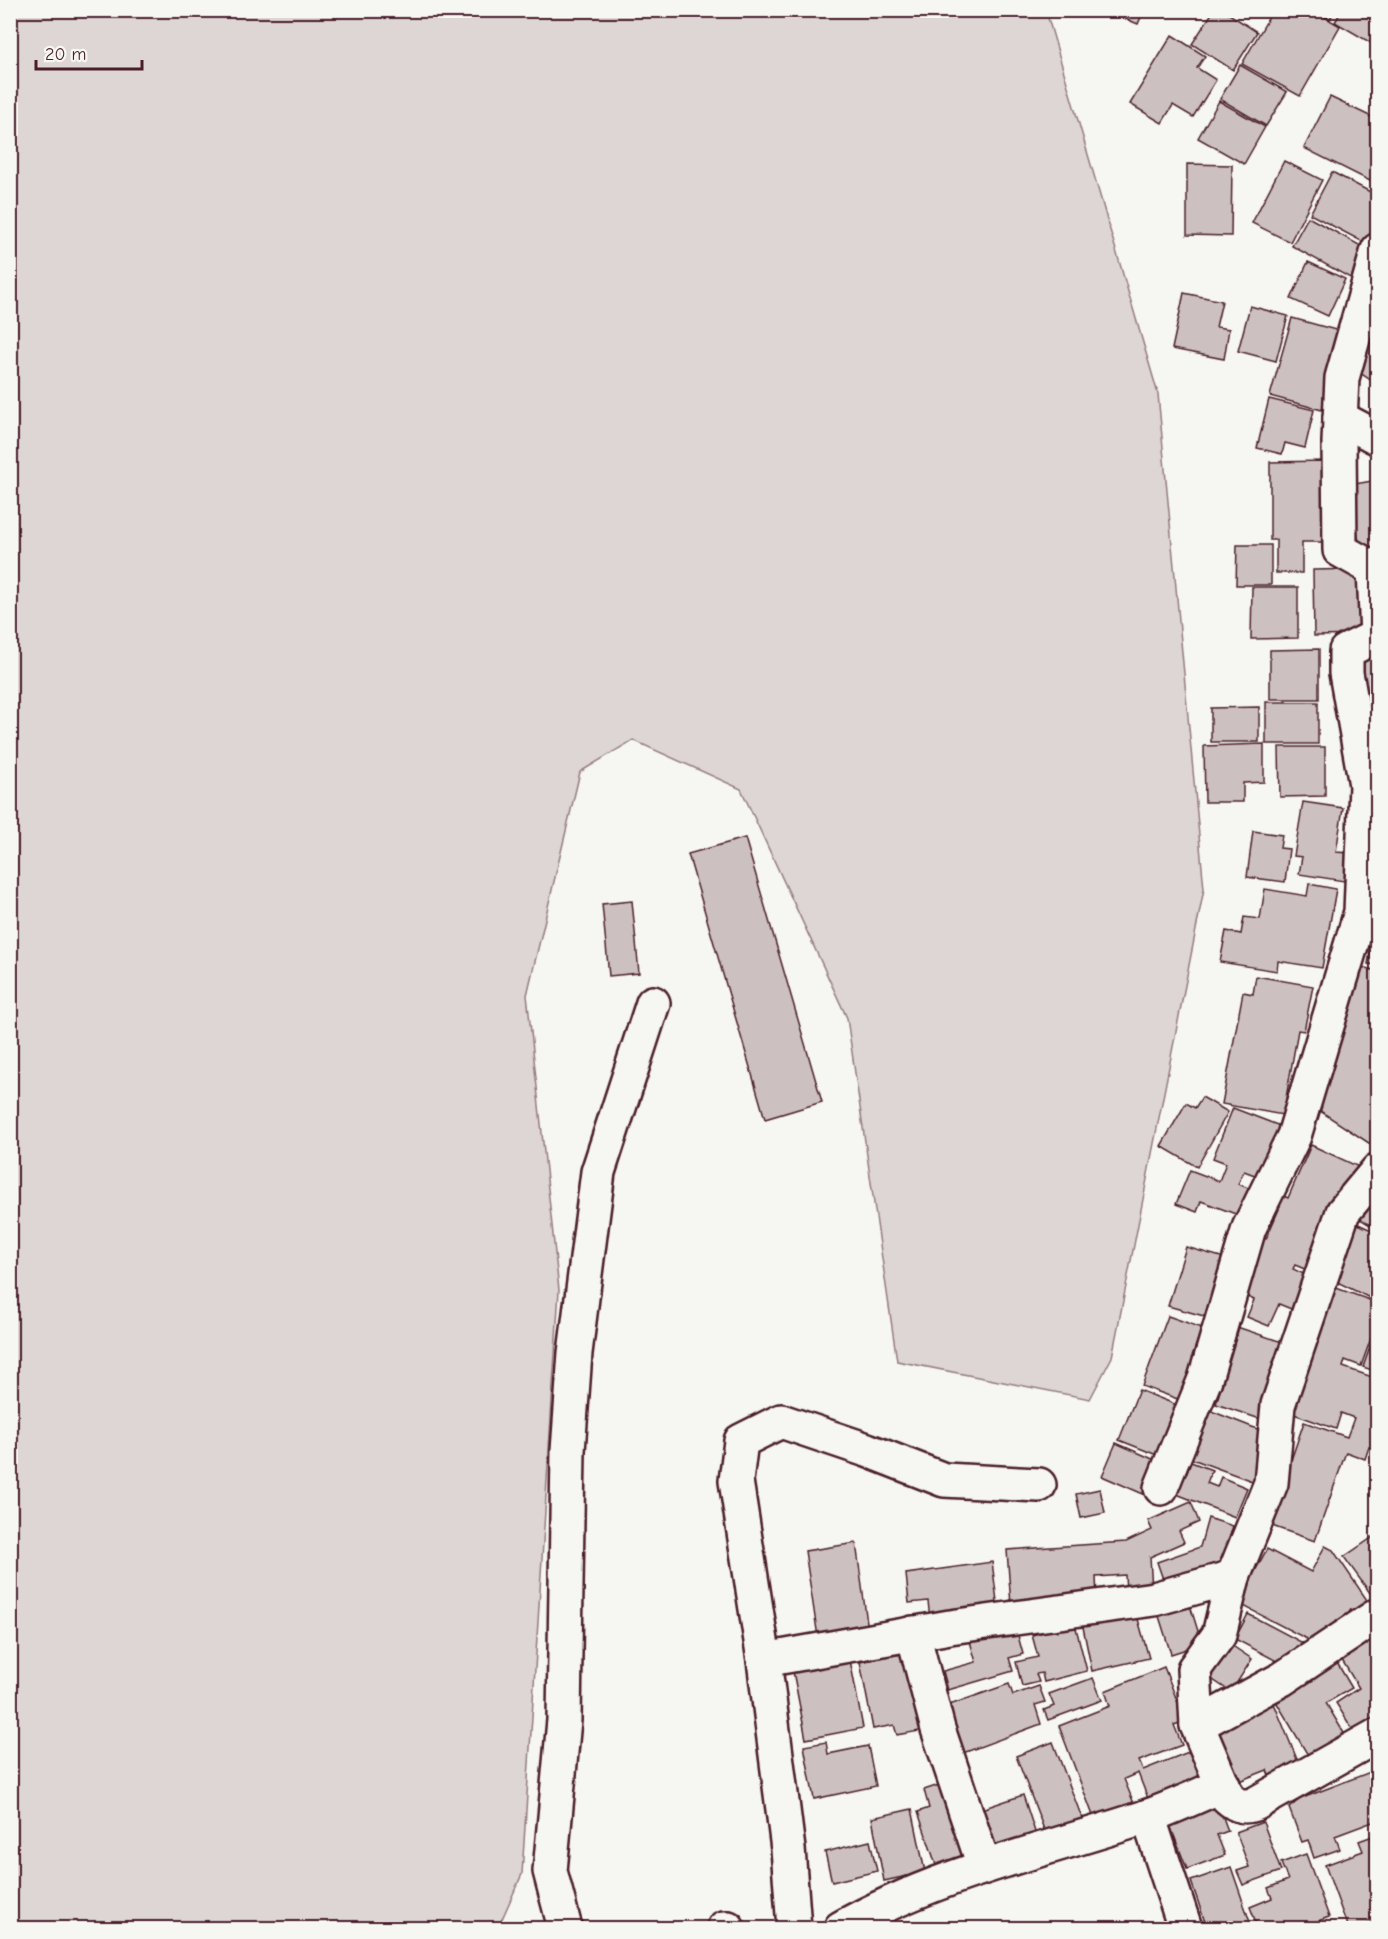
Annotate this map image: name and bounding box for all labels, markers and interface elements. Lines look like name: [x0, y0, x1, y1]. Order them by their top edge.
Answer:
scale bar: [36, 33, 142, 71]
text: 20 m: [45, 44, 86, 65]

